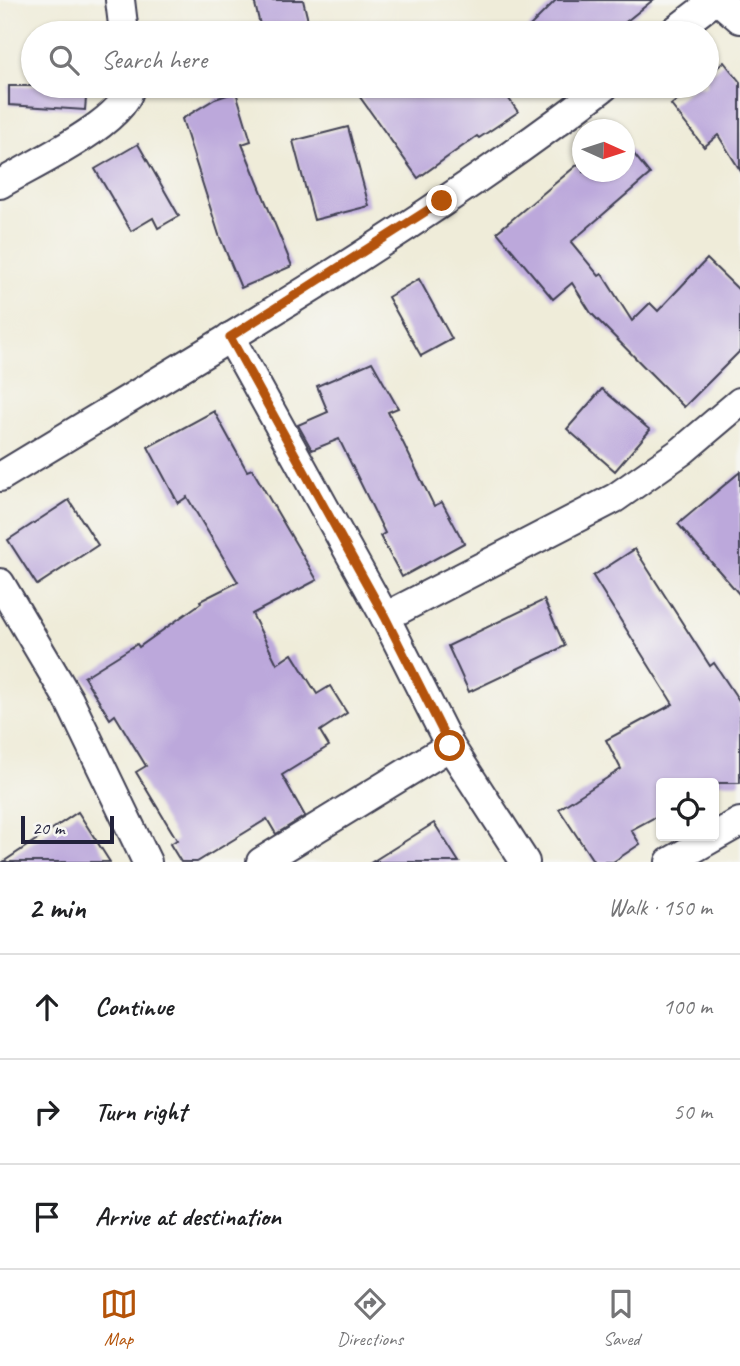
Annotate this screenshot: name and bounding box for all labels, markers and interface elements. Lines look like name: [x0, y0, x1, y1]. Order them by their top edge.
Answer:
search box: [21, 21, 719, 98]
icon: search: [45, 41, 83, 79]
text: Search here: [101, 43, 207, 76]
north arrow: [572, 119, 635, 182]
route end: [426, 185, 457, 216]
route start: [434, 730, 465, 761]
map controls: [656, 778, 719, 841]
button: locate: [656, 778, 719, 841]
scale bar: [21, 813, 114, 845]
text: 20 m: [32, 816, 64, 840]
text: 2 min: [28, 889, 85, 927]
text: Walk · 150 m: [608, 893, 712, 922]
icon: ahead: [28, 988, 66, 1026]
text: Continue: [95, 990, 173, 1023]
text: 100 m: [663, 992, 712, 1021]
icon: right: [28, 1093, 66, 1131]
text: Turn right: [95, 1095, 186, 1128]
text: 50 m: [673, 1097, 712, 1126]
icon: arrive: [28, 1198, 66, 1236]
text: Arrive at destination: [95, 1200, 281, 1233]
tab: Map: [100, 1285, 138, 1351]
tab: Directions: [337, 1285, 403, 1351]
tab: Saved: [602, 1285, 640, 1351]

